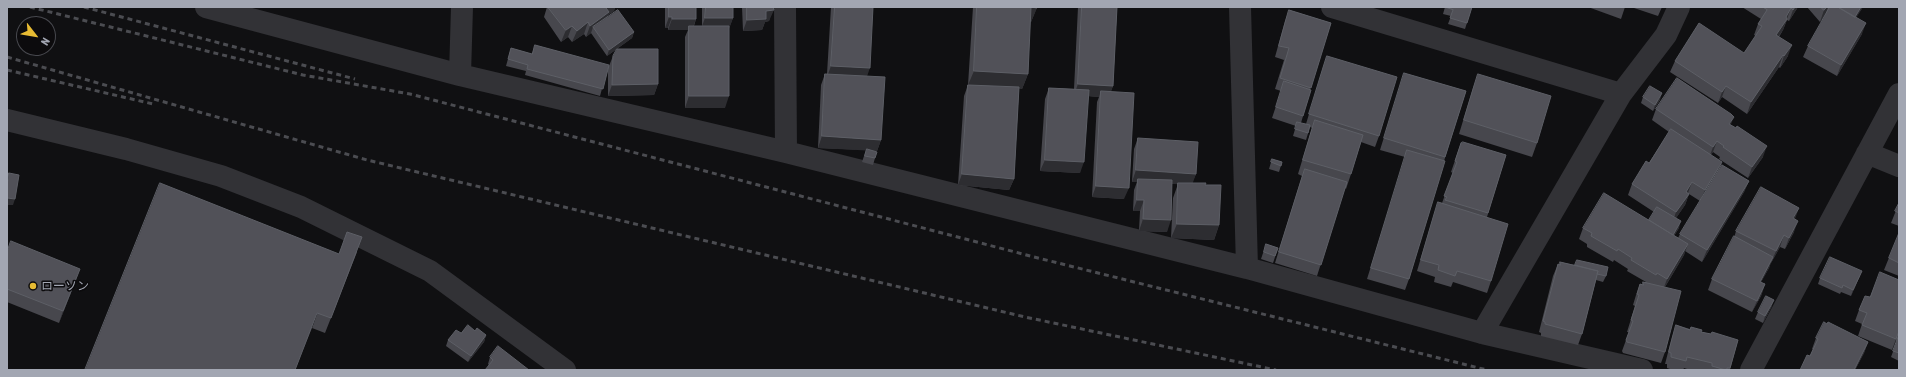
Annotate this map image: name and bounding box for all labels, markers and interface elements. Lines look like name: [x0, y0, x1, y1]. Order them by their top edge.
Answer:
north arrow: [16, 16, 56, 56]
text: N: [39, 36, 52, 48]
place label: ローソン: [41, 279, 89, 293]
marker: ローソン: [28, 281, 38, 291]

